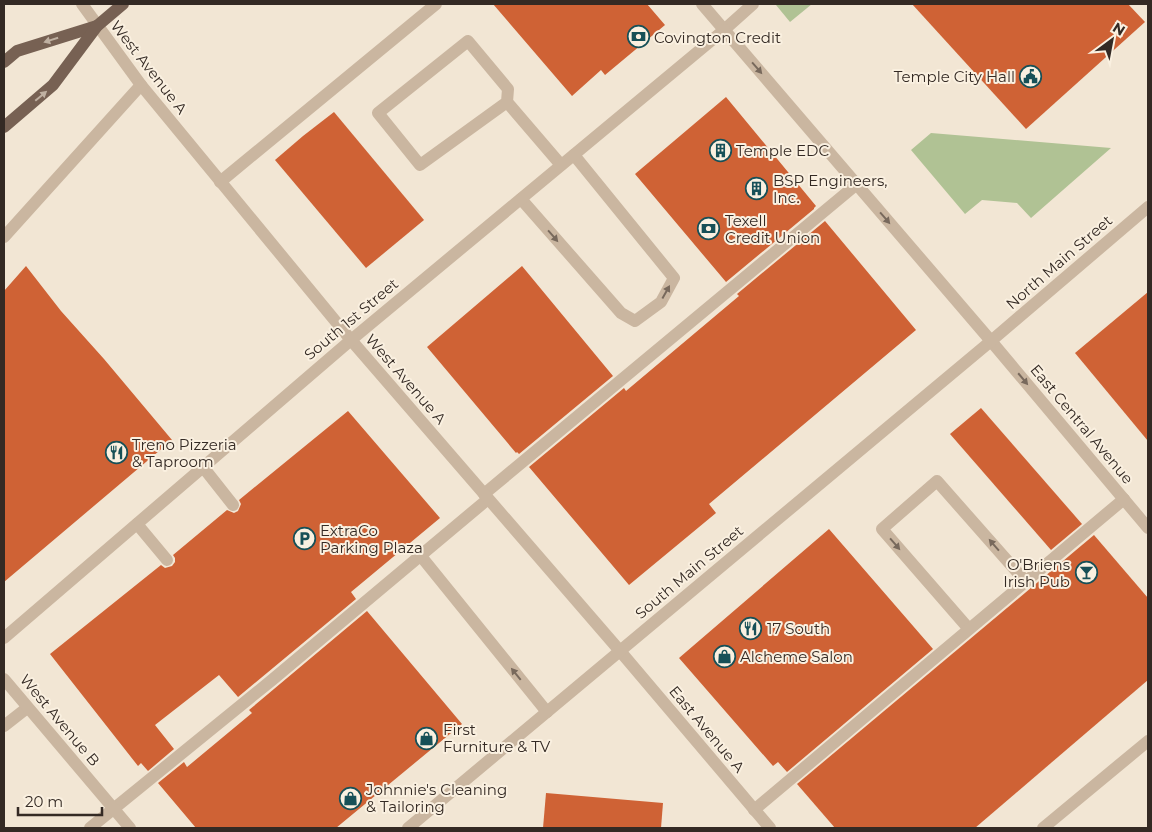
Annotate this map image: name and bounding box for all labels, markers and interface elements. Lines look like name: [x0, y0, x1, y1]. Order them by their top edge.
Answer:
north arrow: [1087, 15, 1137, 65]
street label: West Avenue A: [107, 16, 192, 118]
text: N: [1109, 18, 1128, 40]
bank icon: Covington Credit: [626, 25, 650, 49]
place label: Covington Credit: [654, 28, 781, 47]
one-way arrow: [43, 37, 58, 45]
one-way arrow: [751, 61, 762, 74]
public building icon: Temple City Hall: [1019, 64, 1043, 88]
place label: Temple City Hall: [894, 67, 1015, 86]
one-way arrow: [34, 90, 47, 101]
building icon: Temple EDC: [708, 138, 732, 162]
place label: Temple EDC: [736, 141, 829, 160]
place label: BSP Engineers, Inc.: [773, 171, 887, 207]
building icon: BSP Engineers, Inc.: [745, 177, 769, 201]
place label: Texell Credit Union: [725, 211, 820, 247]
one-way arrow: [879, 211, 891, 223]
street label: North Main Street: [1002, 211, 1116, 313]
bank icon: Texell Credit Union: [697, 217, 721, 241]
one-way arrow: [547, 229, 559, 241]
street label: South 1st Street: [300, 274, 402, 364]
one-way arrow: [662, 285, 670, 300]
street label: West Avenue A: [362, 330, 451, 428]
street label: East Central Avenue: [1026, 360, 1138, 488]
one-way arrow: [1017, 372, 1028, 385]
place label: Treno Pizzeria & Taproom: [132, 435, 237, 471]
restaurant icon: Treno Pizzeria & Taproom: [104, 441, 128, 465]
place label: ExtraCo Parking Plaza: [320, 521, 423, 557]
street label: South Main Street: [631, 521, 747, 623]
parking icon: ExtraCo Parking Plaza: [292, 527, 316, 551]
one-way arrow: [889, 538, 901, 550]
one-way arrow: [988, 539, 999, 552]
place label: O'Briens Irish Pub: [1003, 555, 1070, 591]
bar icon: O'Briens Irish Pub: [1074, 561, 1098, 585]
restaurant icon: 17 South: [739, 616, 763, 640]
place label: 17 South: [767, 619, 830, 638]
shop icon: Alcheme Salon: [712, 644, 736, 668]
place label: Alcheme Salon: [740, 647, 853, 666]
one-way arrow: [511, 668, 522, 681]
street label: West Avenue B: [16, 670, 104, 770]
street label: East Avenue A: [665, 682, 749, 776]
place label: First Furniture & TV: [443, 720, 551, 756]
shop icon: First Furniture & TV: [415, 726, 439, 750]
place label: Johnnie's Cleaning & Tailoring: [365, 780, 507, 816]
scale bar: [18, 784, 101, 816]
shop icon: Johnnie's Cleaning & Tailoring: [338, 786, 362, 810]
text: 20 m: [25, 792, 63, 811]

